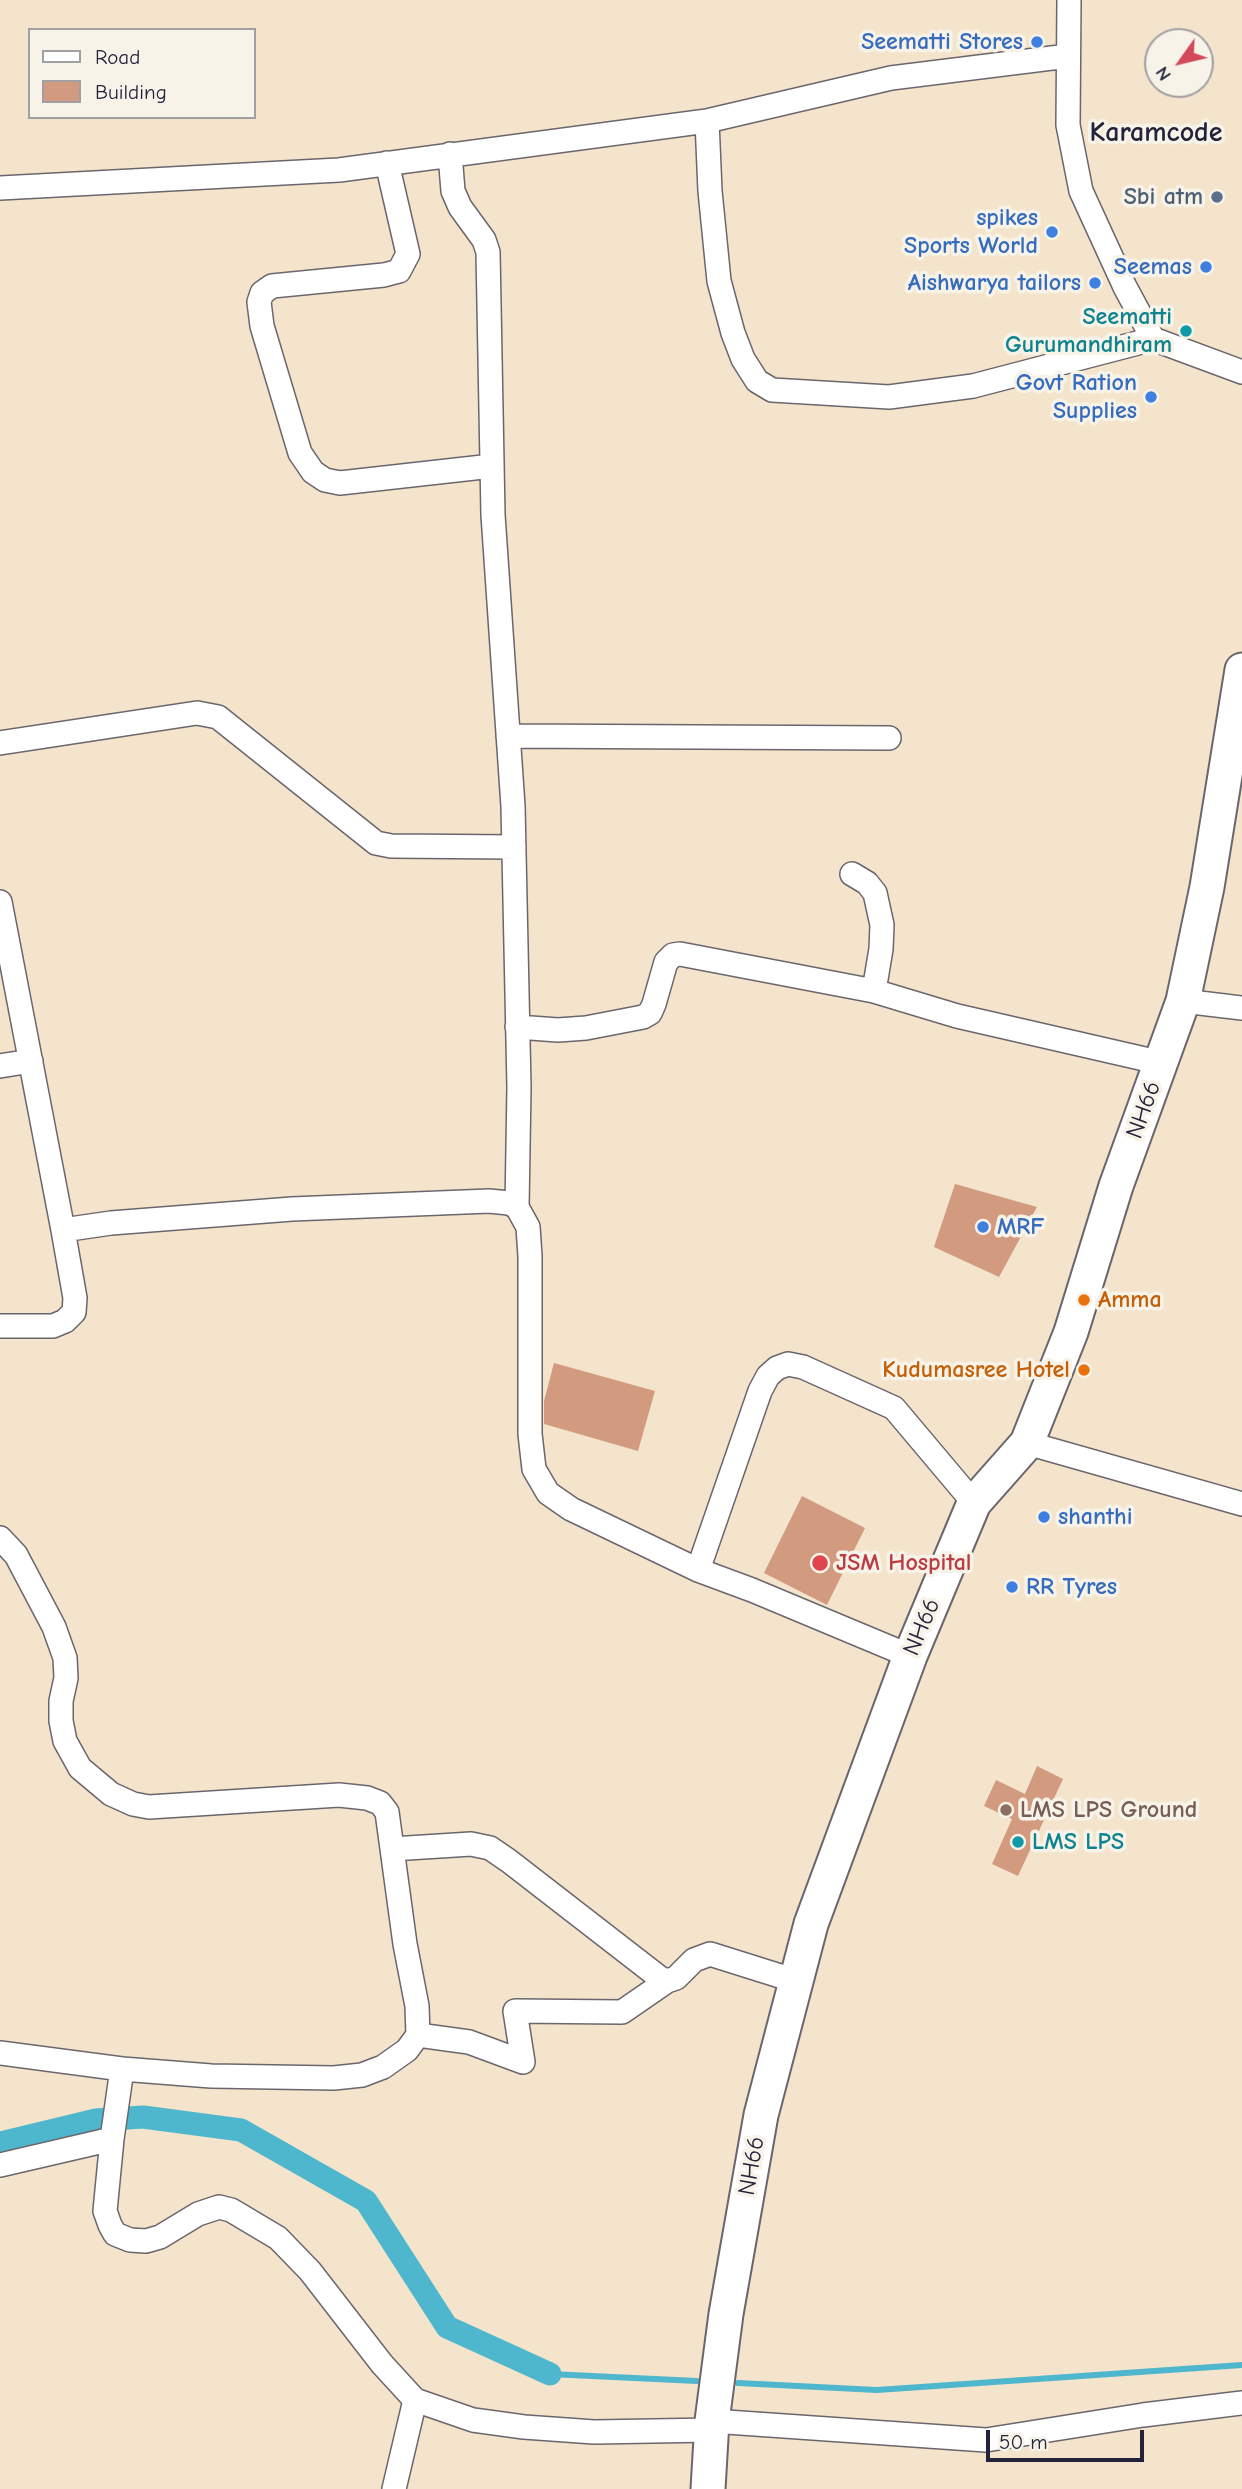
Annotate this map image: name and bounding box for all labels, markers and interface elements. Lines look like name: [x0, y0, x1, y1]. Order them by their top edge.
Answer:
legend: [28, 28, 256, 119]
place label: Seematti Stores: [861, 28, 1023, 56]
north arrow: [1144, 28, 1214, 98]
marker: Seematti Stores: [1029, 34, 1045, 50]
text: Road: [95, 45, 140, 69]
text: N: [1151, 62, 1176, 85]
text: Building: [95, 80, 167, 104]
district label: Karamcode: [1090, 116, 1222, 150]
place label: Sbi atm: [1124, 183, 1203, 211]
marker: Sbi atm: [1209, 189, 1225, 205]
place label: spikes Sports World: [904, 204, 1038, 260]
marker: spikes Sports World: [1044, 224, 1060, 240]
place label: Seemas: [1114, 253, 1192, 281]
marker: Seemas: [1198, 259, 1214, 275]
place label: Aishwarya tailors: [908, 269, 1081, 297]
marker: Aishwarya tailors: [1087, 275, 1103, 291]
place label: Seematti Gurumandhiram: [1005, 303, 1172, 359]
marker: Seematti Gurumandhiram: [1178, 323, 1194, 339]
place label: Govt Ration Supplies: [1016, 369, 1137, 425]
marker: Govt Ration Supplies: [1143, 389, 1159, 405]
street label: NH66: [1120, 1077, 1168, 1143]
place label: MRF: [997, 1213, 1044, 1241]
marker: MRF: [975, 1219, 991, 1235]
place label: Amma: [1098, 1286, 1162, 1314]
marker: Amma: [1076, 1292, 1092, 1308]
place label: Kudumasree Hotel: [882, 1356, 1070, 1384]
marker: Kudumasree Hotel: [1076, 1362, 1092, 1378]
place label: shanthi: [1058, 1503, 1132, 1531]
marker: shanthi: [1036, 1509, 1052, 1525]
place label: JSM Hospital: [836, 1549, 972, 1577]
marker: JSM Hospital: [810, 1553, 830, 1573]
place label: RR Tyres: [1026, 1573, 1117, 1601]
marker: RR Tyres: [1004, 1579, 1020, 1595]
street label: NH66: [897, 1594, 947, 1660]
place label: LMS LPS Ground: [1020, 1796, 1197, 1824]
marker: LMS LPS Ground: [998, 1802, 1014, 1818]
place label: LMS LPS: [1032, 1828, 1124, 1856]
marker: LMS LPS: [1010, 1834, 1026, 1850]
street label: NH66: [733, 2134, 771, 2198]
scale bar: [990, 2416, 1148, 2460]
text: 50 m: [999, 2430, 1048, 2454]

